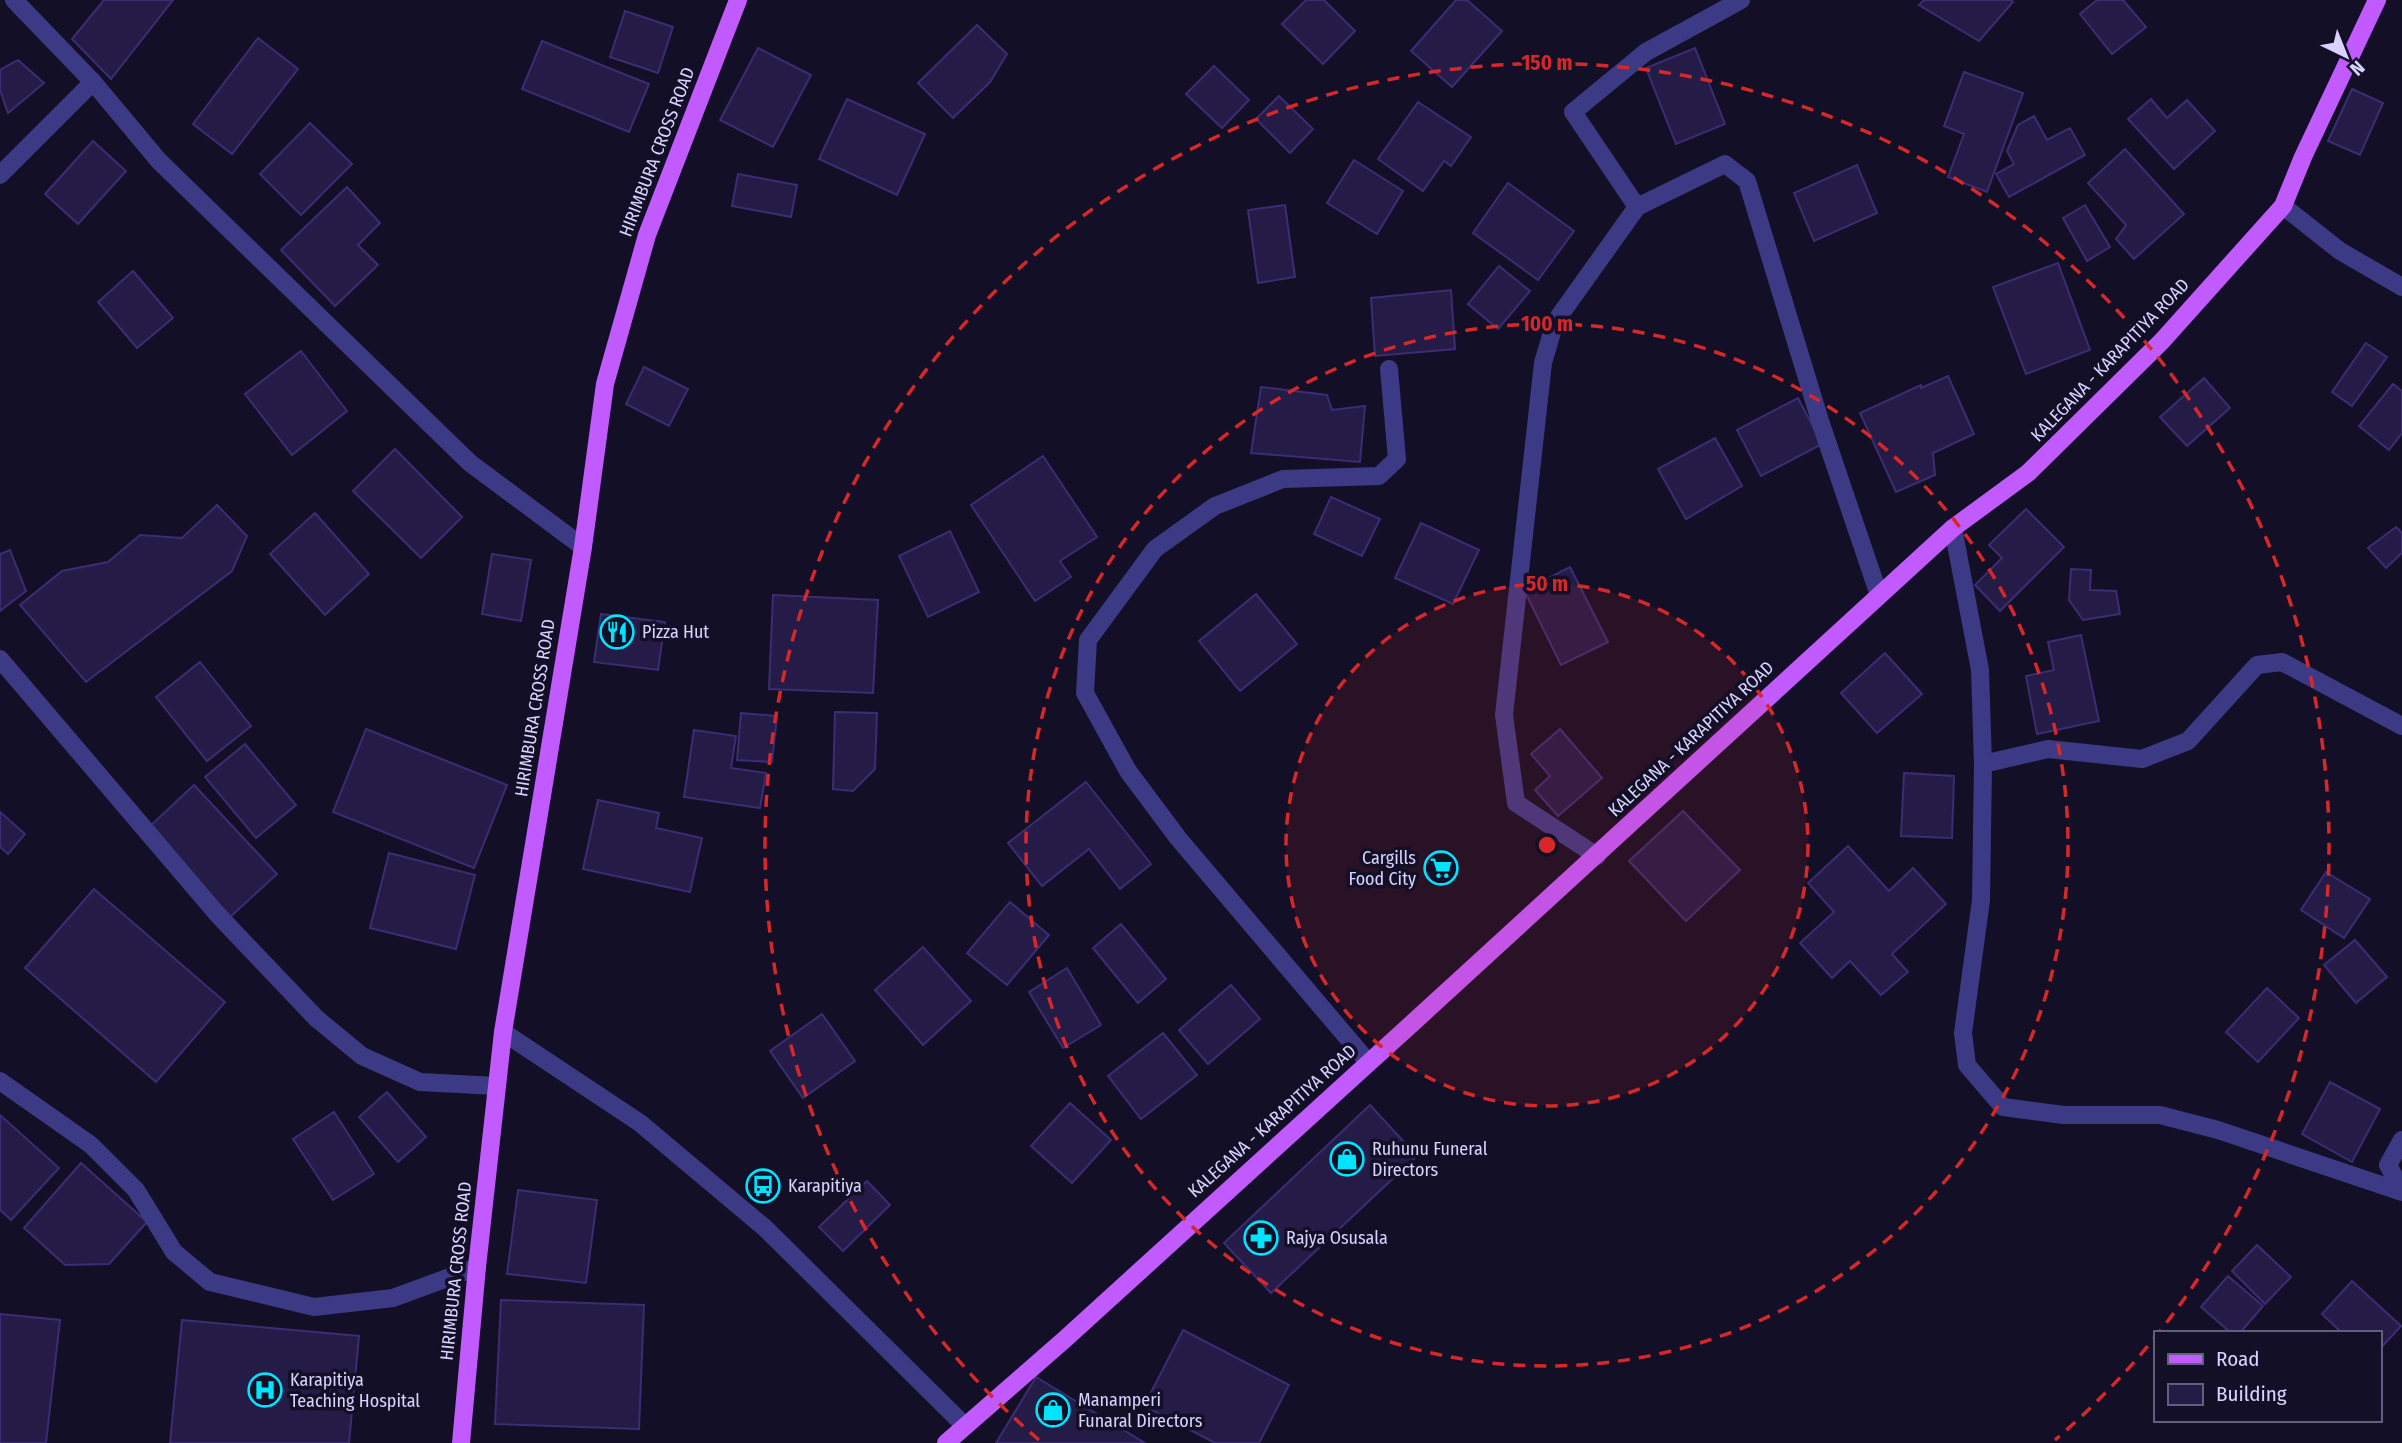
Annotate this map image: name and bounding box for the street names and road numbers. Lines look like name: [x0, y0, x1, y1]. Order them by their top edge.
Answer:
street label: HIRIMBURA CROSS ROAD: [615, 64, 699, 240]
street label: KALEGANA - KARAPITIYA ROAD: [2026, 274, 2194, 446]
street label: HIRIMBURA CROSS ROAD: [510, 618, 560, 798]
street label: KALEGANA - KARAPITIYA ROAD: [1604, 656, 1778, 822]
street label: KALEGANA - KARAPITIYA ROAD: [1183, 1040, 1361, 1202]
street label: HIRIMBURA CROSS ROAD: [436, 1181, 476, 1361]

